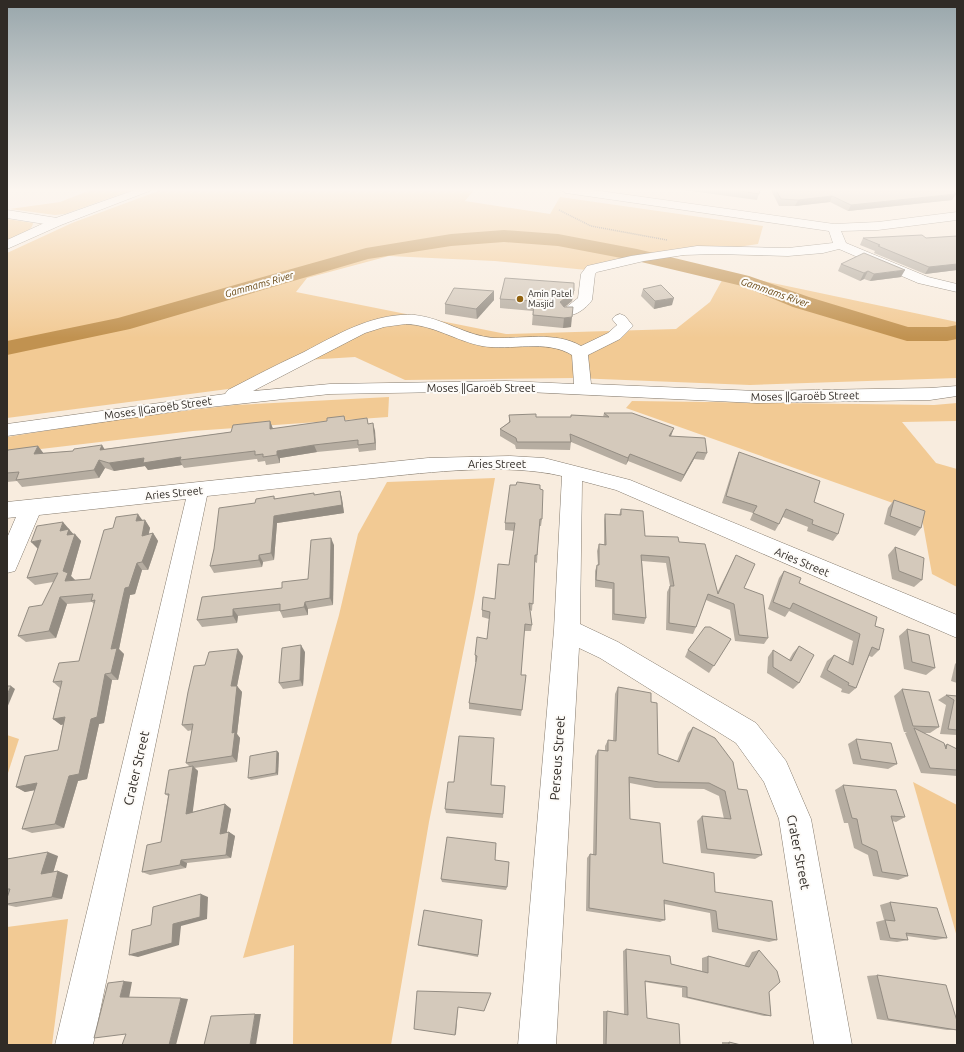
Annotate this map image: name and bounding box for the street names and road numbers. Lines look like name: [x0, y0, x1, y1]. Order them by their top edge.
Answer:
street label: Moses ǁGaroëb Street: [427, 382, 536, 394]
street label: Moses ǁGaroëb Street: [751, 389, 860, 403]
street label: Moses ǁGaroëb Street: [103, 394, 213, 421]
street label: Aries Street: [468, 458, 527, 470]
street label: Aries Street: [144, 484, 204, 502]
street label: Aries Street: [773, 545, 832, 579]
street label: Perseus Street: [547, 715, 567, 801]
street label: Crater Street: [121, 729, 151, 807]
street label: Crater Street: [785, 813, 813, 891]

